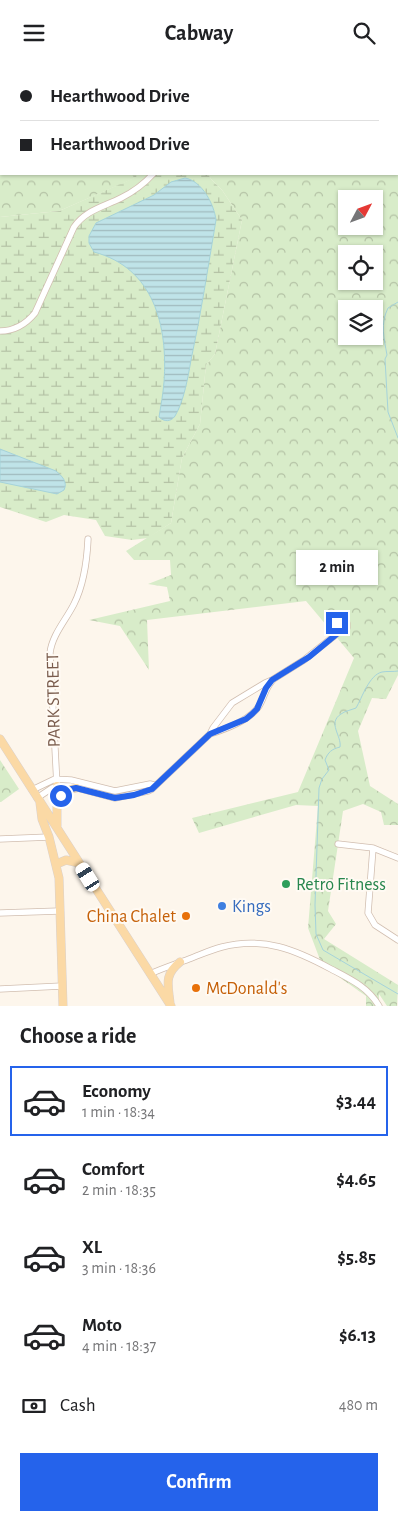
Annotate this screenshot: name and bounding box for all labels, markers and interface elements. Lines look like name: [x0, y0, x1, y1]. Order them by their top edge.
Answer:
icon: menu: [20, 19, 48, 47]
icon: search: [350, 19, 378, 47]
text: Cabway: [165, 22, 233, 44]
text: Hearthwood Drive: [50, 87, 190, 106]
text: Hearthwood Drive: [50, 135, 190, 154]
north arrow: [338, 190, 382, 235]
map controls: [338, 190, 383, 345]
button: locate: [338, 245, 383, 290]
button: layers: [338, 300, 383, 345]
callout: 2 min: [296, 551, 378, 585]
text: 2 min: [319, 559, 355, 575]
route end: [326, 612, 348, 634]
street label: PARK STREET: [44, 652, 64, 748]
route start: [50, 785, 72, 807]
car: [73, 860, 102, 894]
place label: Retro Fitness: [296, 876, 386, 894]
marker: Retro Fitness: [280, 878, 292, 890]
place label: Kings: [232, 898, 271, 916]
marker: Kings: [216, 900, 228, 912]
place label: China Chalet: [87, 908, 176, 926]
marker: China Chalet: [180, 910, 192, 922]
place label: McDonald's: [206, 980, 288, 998]
marker: McDonald's: [190, 982, 202, 994]
text: Choose a ride: [20, 1025, 136, 1047]
icon: car: [22, 1079, 67, 1124]
text: Economy: [82, 1082, 151, 1101]
text: $3.44: [336, 1092, 376, 1111]
text: 1 min · 18:34: [82, 1104, 155, 1120]
icon: car: [22, 1157, 67, 1202]
text: Comfort: [82, 1160, 144, 1179]
text: $4.65: [336, 1170, 376, 1189]
text: 2 min · 18:35: [82, 1182, 156, 1198]
icon: car: [22, 1235, 67, 1280]
text: XL: [82, 1238, 102, 1257]
text: $5.85: [337, 1248, 376, 1267]
text: 3 min · 18:36: [82, 1260, 156, 1276]
icon: car: [22, 1313, 67, 1358]
text: Moto: [82, 1316, 122, 1335]
text: $6.13: [339, 1326, 376, 1345]
text: 4 min · 18:37: [82, 1338, 156, 1354]
icon: cash: [20, 1392, 48, 1420]
text: Cash: [60, 1396, 96, 1415]
text: 480 m: [339, 1397, 378, 1413]
button: Confirm: [20, 1453, 378, 1511]

